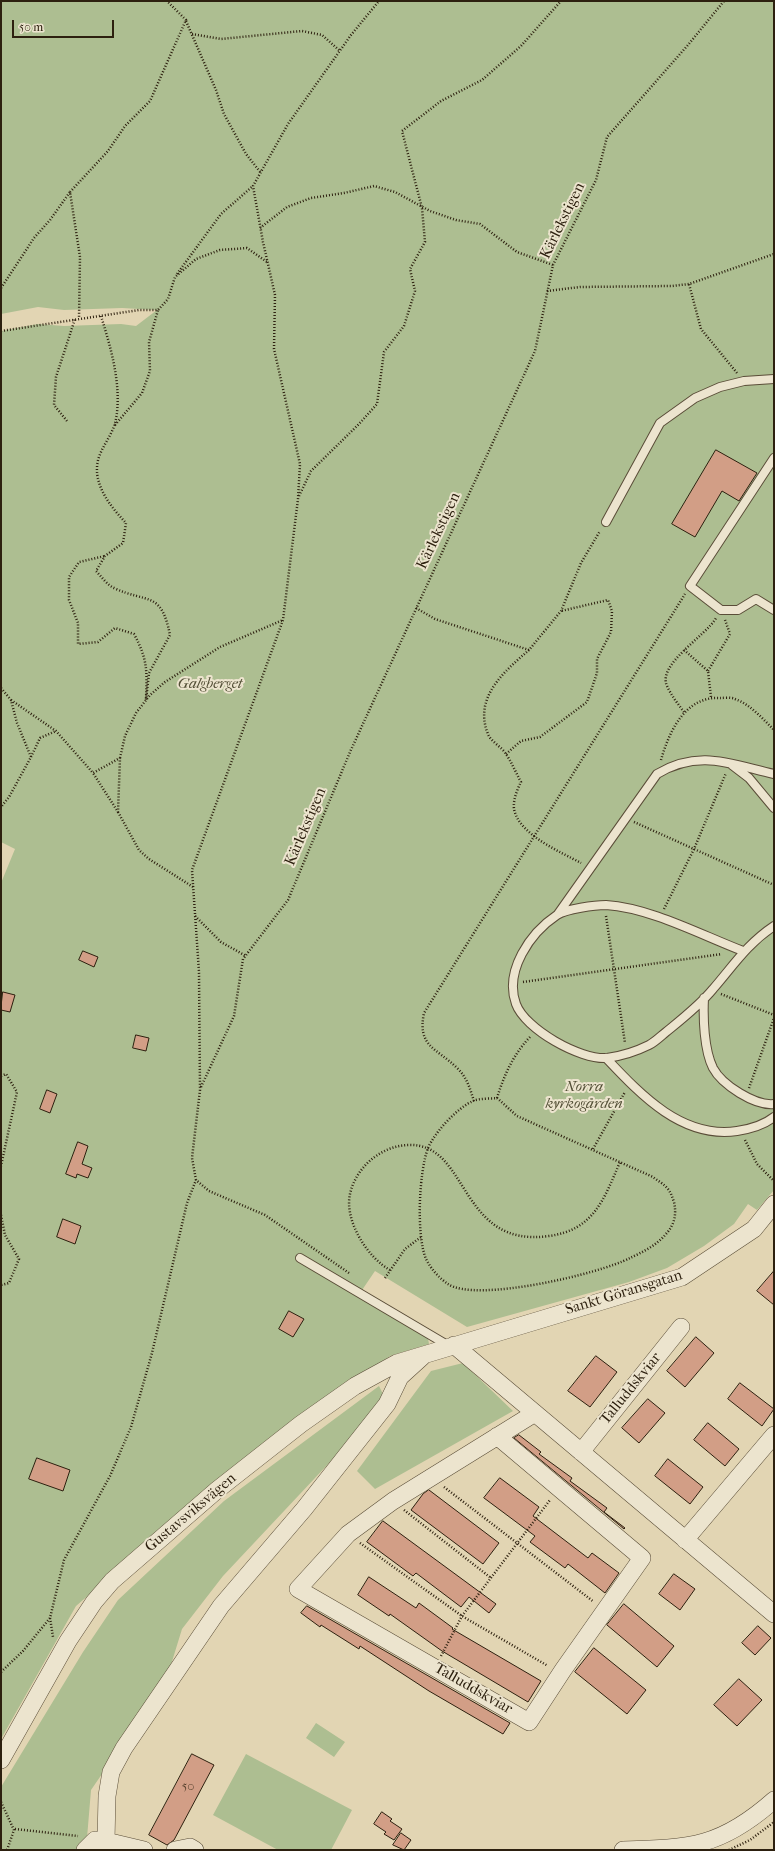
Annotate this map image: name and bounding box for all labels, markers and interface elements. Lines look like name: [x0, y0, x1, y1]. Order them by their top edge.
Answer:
scale bar: [14, 12, 116, 38]
text: 50 m: [19, 20, 43, 34]
street label: Kärlekstigen: [537, 180, 589, 262]
street label: Kärlekstigen: [413, 490, 465, 572]
park label: Galgberget: [178, 675, 242, 693]
street label: Kärlekstigen: [282, 785, 330, 869]
park label: Norra kyrkogården: [545, 1078, 623, 1113]
street label: Sankt Göransgatan: [563, 1267, 685, 1319]
street label: Talluddskviar: [597, 1349, 665, 1429]
street label: Gustavsviksvägen: [142, 1470, 240, 1556]
street label: Talluddskviar: [431, 1659, 515, 1719]
house number: 50: [182, 1779, 194, 1795]

